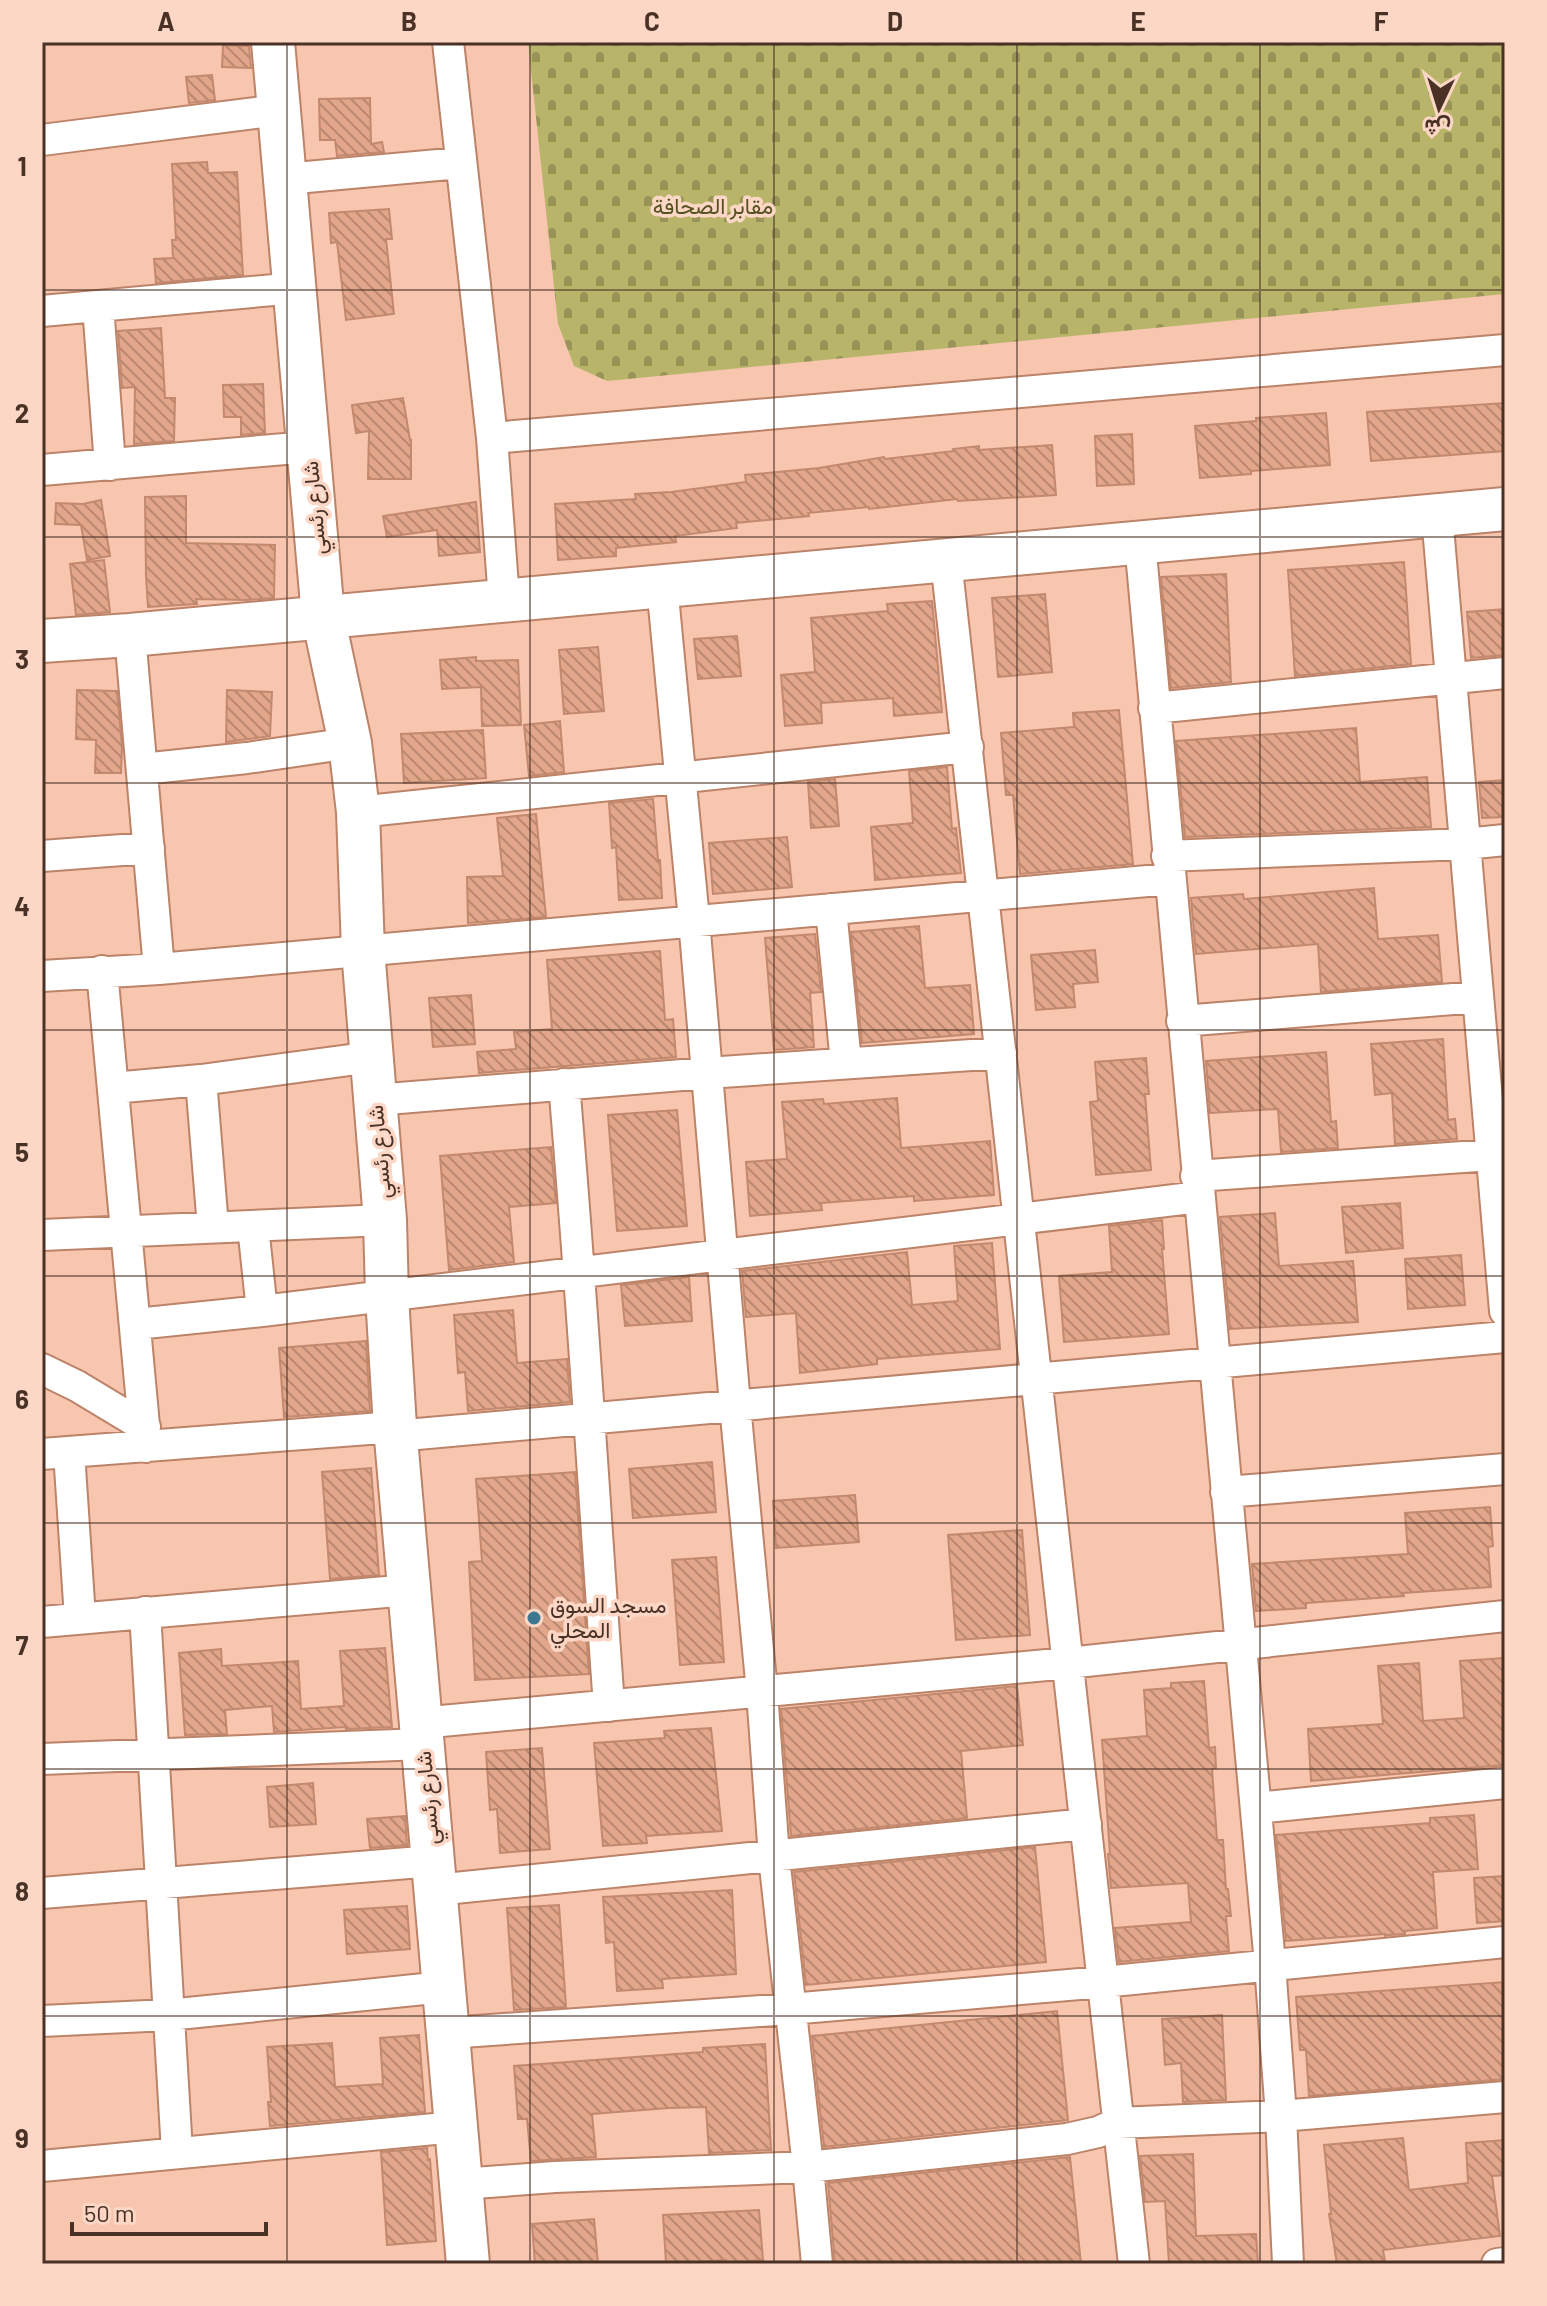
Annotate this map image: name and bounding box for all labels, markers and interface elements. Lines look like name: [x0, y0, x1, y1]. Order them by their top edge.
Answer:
text: A: [157, 5, 175, 36]
text: B: [401, 5, 417, 36]
text: C: [644, 5, 660, 36]
text: D: [887, 5, 903, 36]
text: E: [1130, 5, 1146, 36]
text: F: [1374, 5, 1389, 36]
north arrow: [1399, 68, 1479, 148]
text: ش: [1423, 113, 1452, 143]
text: 1: [17, 150, 27, 181]
park label: مقابر الصحافة: [653, 192, 773, 220]
text: 2: [15, 397, 29, 428]
street label: شارع رئسي: [296, 459, 337, 556]
text: 3: [15, 643, 29, 674]
text: 4: [14, 890, 30, 921]
street label: شارع رئسي: [361, 1103, 402, 1200]
text: 5: [15, 1136, 29, 1167]
text: 6: [15, 1383, 29, 1414]
place label: مسجد السوق المحلي: [550, 1591, 666, 1649]
marker: مسجد السوق المحلي: [525, 1609, 543, 1627]
text: 7: [16, 1629, 29, 1660]
street label: شارع رئسي: [409, 1749, 450, 1846]
text: 8: [15, 1875, 29, 1906]
text: 9: [15, 2122, 29, 2153]
scale bar: [72, 2186, 266, 2236]
text: 50 m: [84, 2198, 135, 2227]

